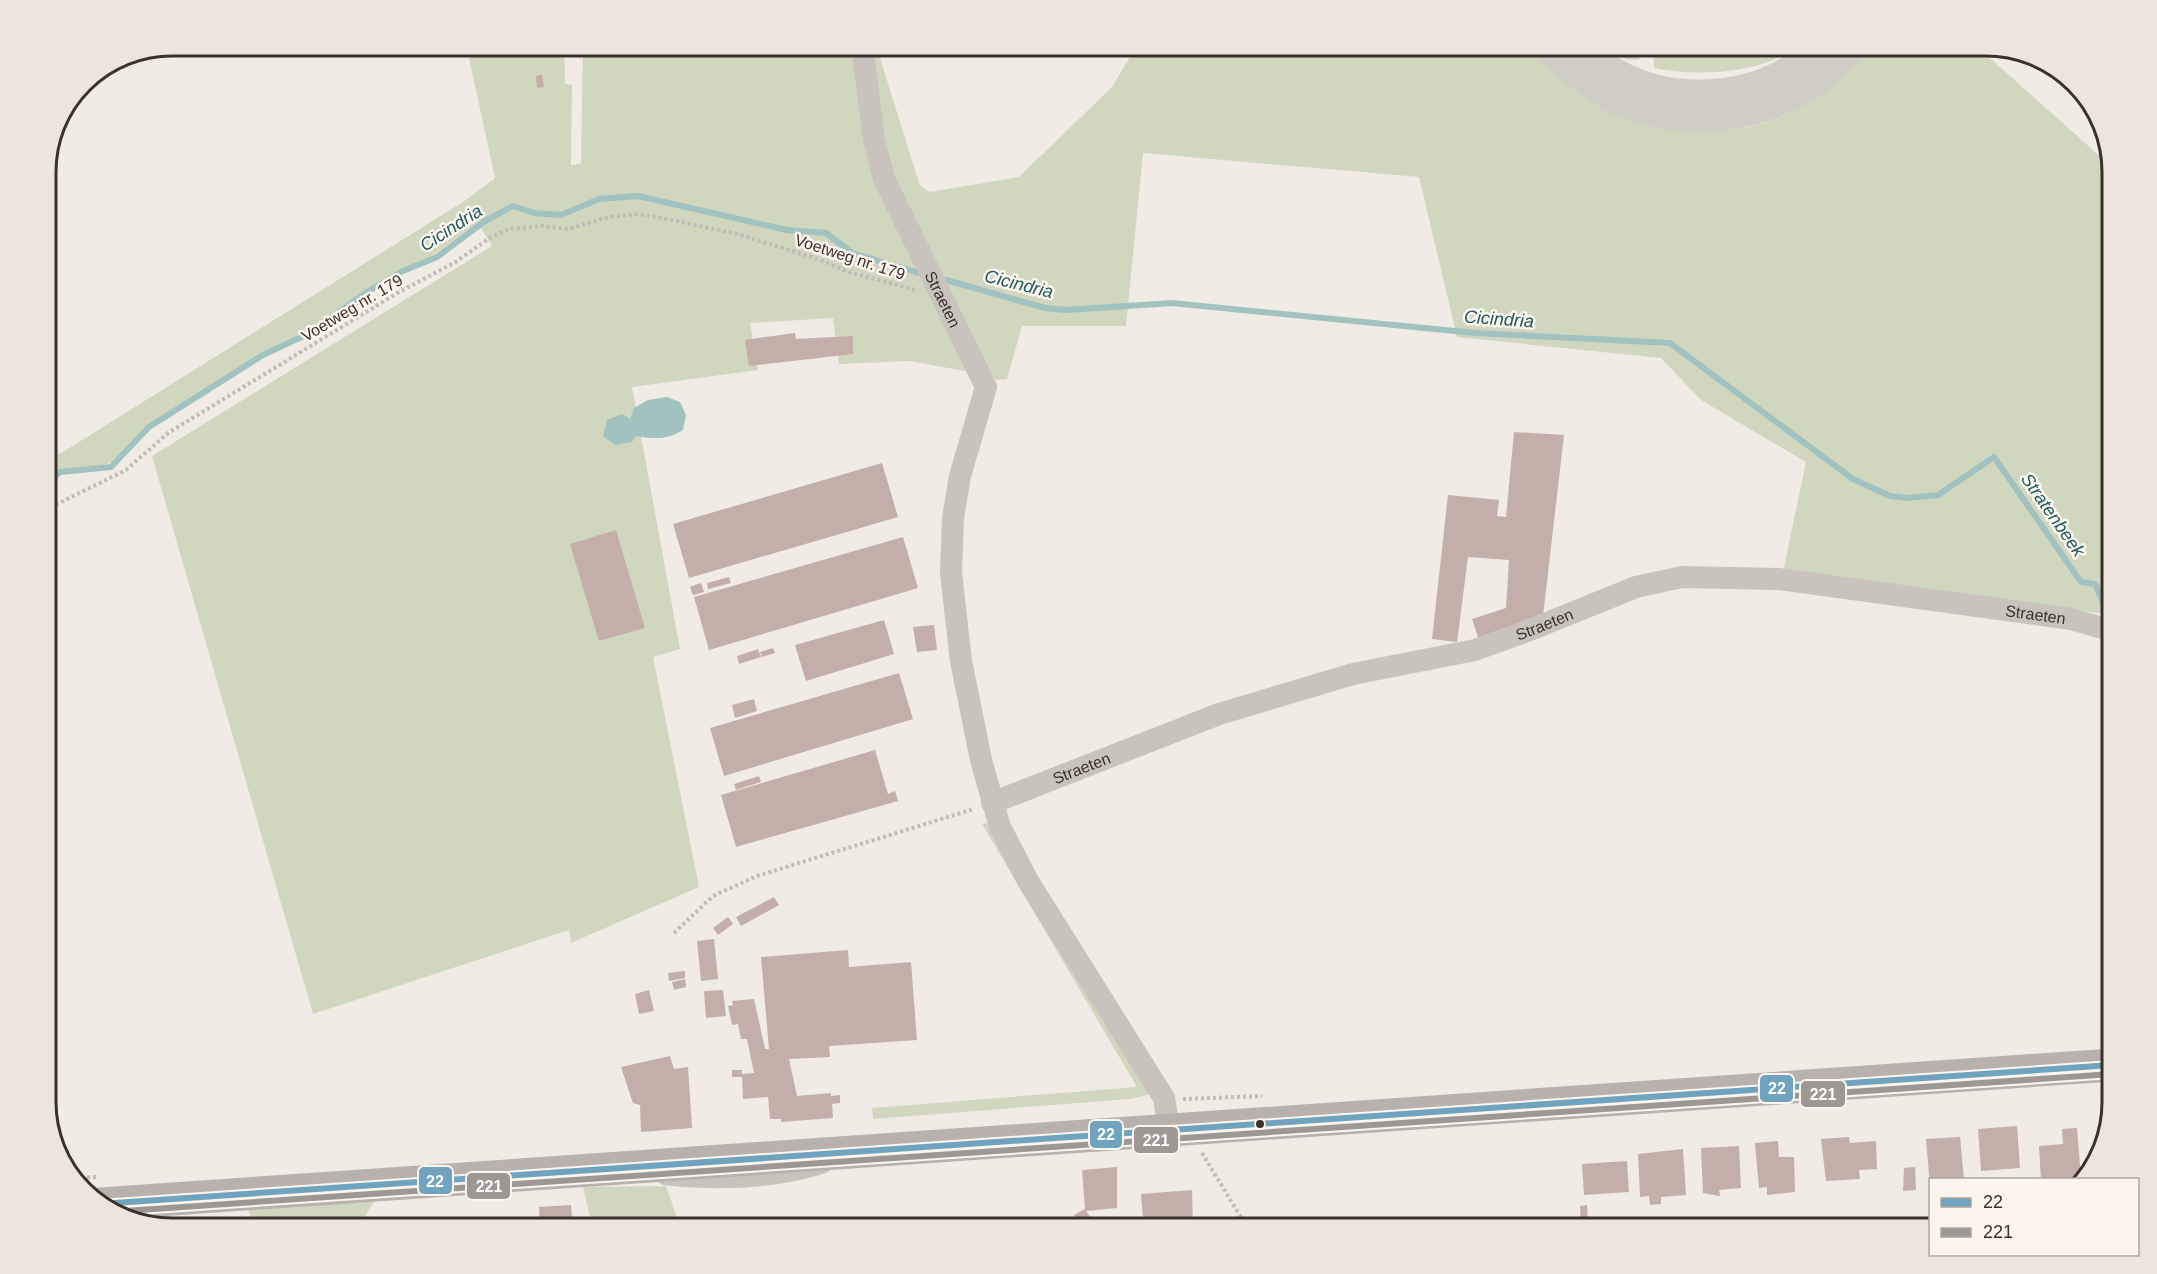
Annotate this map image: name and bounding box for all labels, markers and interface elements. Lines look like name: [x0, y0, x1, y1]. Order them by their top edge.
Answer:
water label: Cicindria: [416, 201, 486, 255]
street label: Voetweg nr. 179: [793, 231, 907, 283]
water label: Cicindria: [983, 266, 1055, 302]
street label: Straeten: [922, 268, 964, 330]
street label: Voetweg nr. 179: [298, 271, 406, 345]
water label: Cicindria: [1463, 307, 1535, 331]
water label: Stratenbeek: [2017, 470, 2090, 561]
street label: Straeten: [2004, 602, 2067, 627]
street label: Straeten: [1513, 605, 1576, 643]
street label: Straeten: [1050, 749, 1113, 787]
line badge: 22: [1759, 1074, 1794, 1103]
text: 22: [1768, 1080, 1786, 1097]
line badge: 221: [1800, 1080, 1846, 1108]
text: 221: [1810, 1086, 1836, 1103]
unlabelled marker: [1254, 1118, 1266, 1130]
line badge: 22: [1089, 1120, 1123, 1149]
text: 22: [1097, 1126, 1115, 1143]
line badge: 221: [1133, 1126, 1179, 1154]
text: 221: [1143, 1132, 1169, 1149]
line badge: 22: [418, 1166, 453, 1195]
line badge: 221: [466, 1172, 511, 1200]
text: 22: [426, 1173, 444, 1190]
text: 221: [476, 1178, 502, 1195]
legend: [1929, 1178, 2139, 1256]
text: 22: [1983, 1192, 2003, 1212]
text: 221: [1983, 1222, 2013, 1242]

